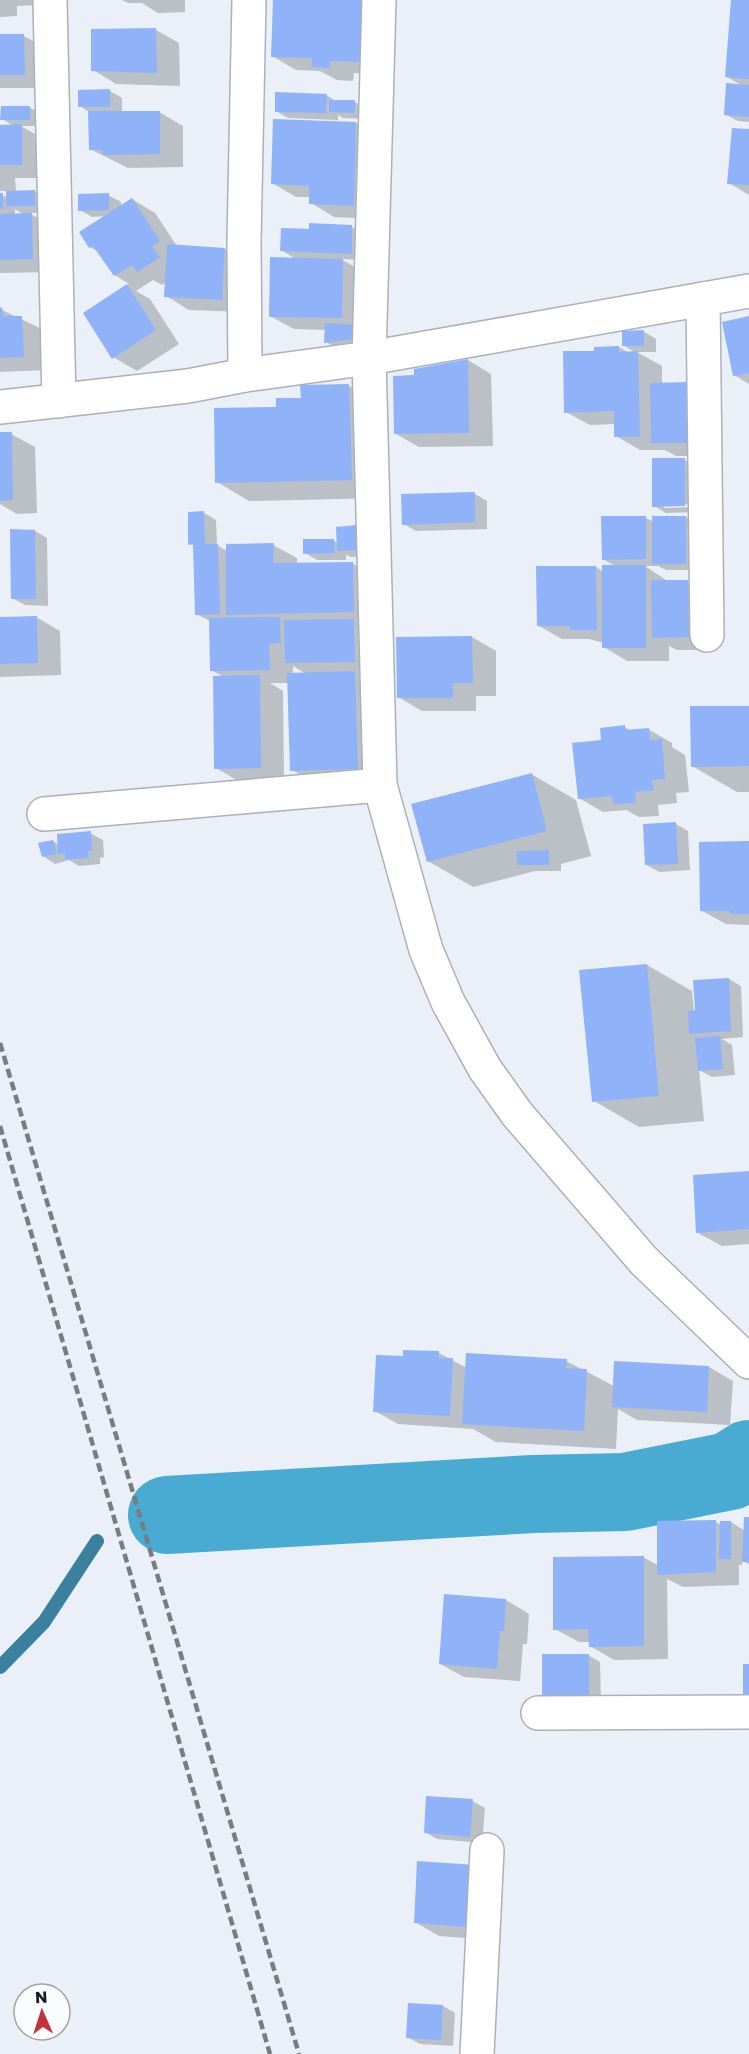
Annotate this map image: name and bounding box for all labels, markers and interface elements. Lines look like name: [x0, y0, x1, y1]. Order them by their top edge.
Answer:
north arrow: [12, 1982, 72, 2042]
text: N: [35, 1986, 48, 2009]

